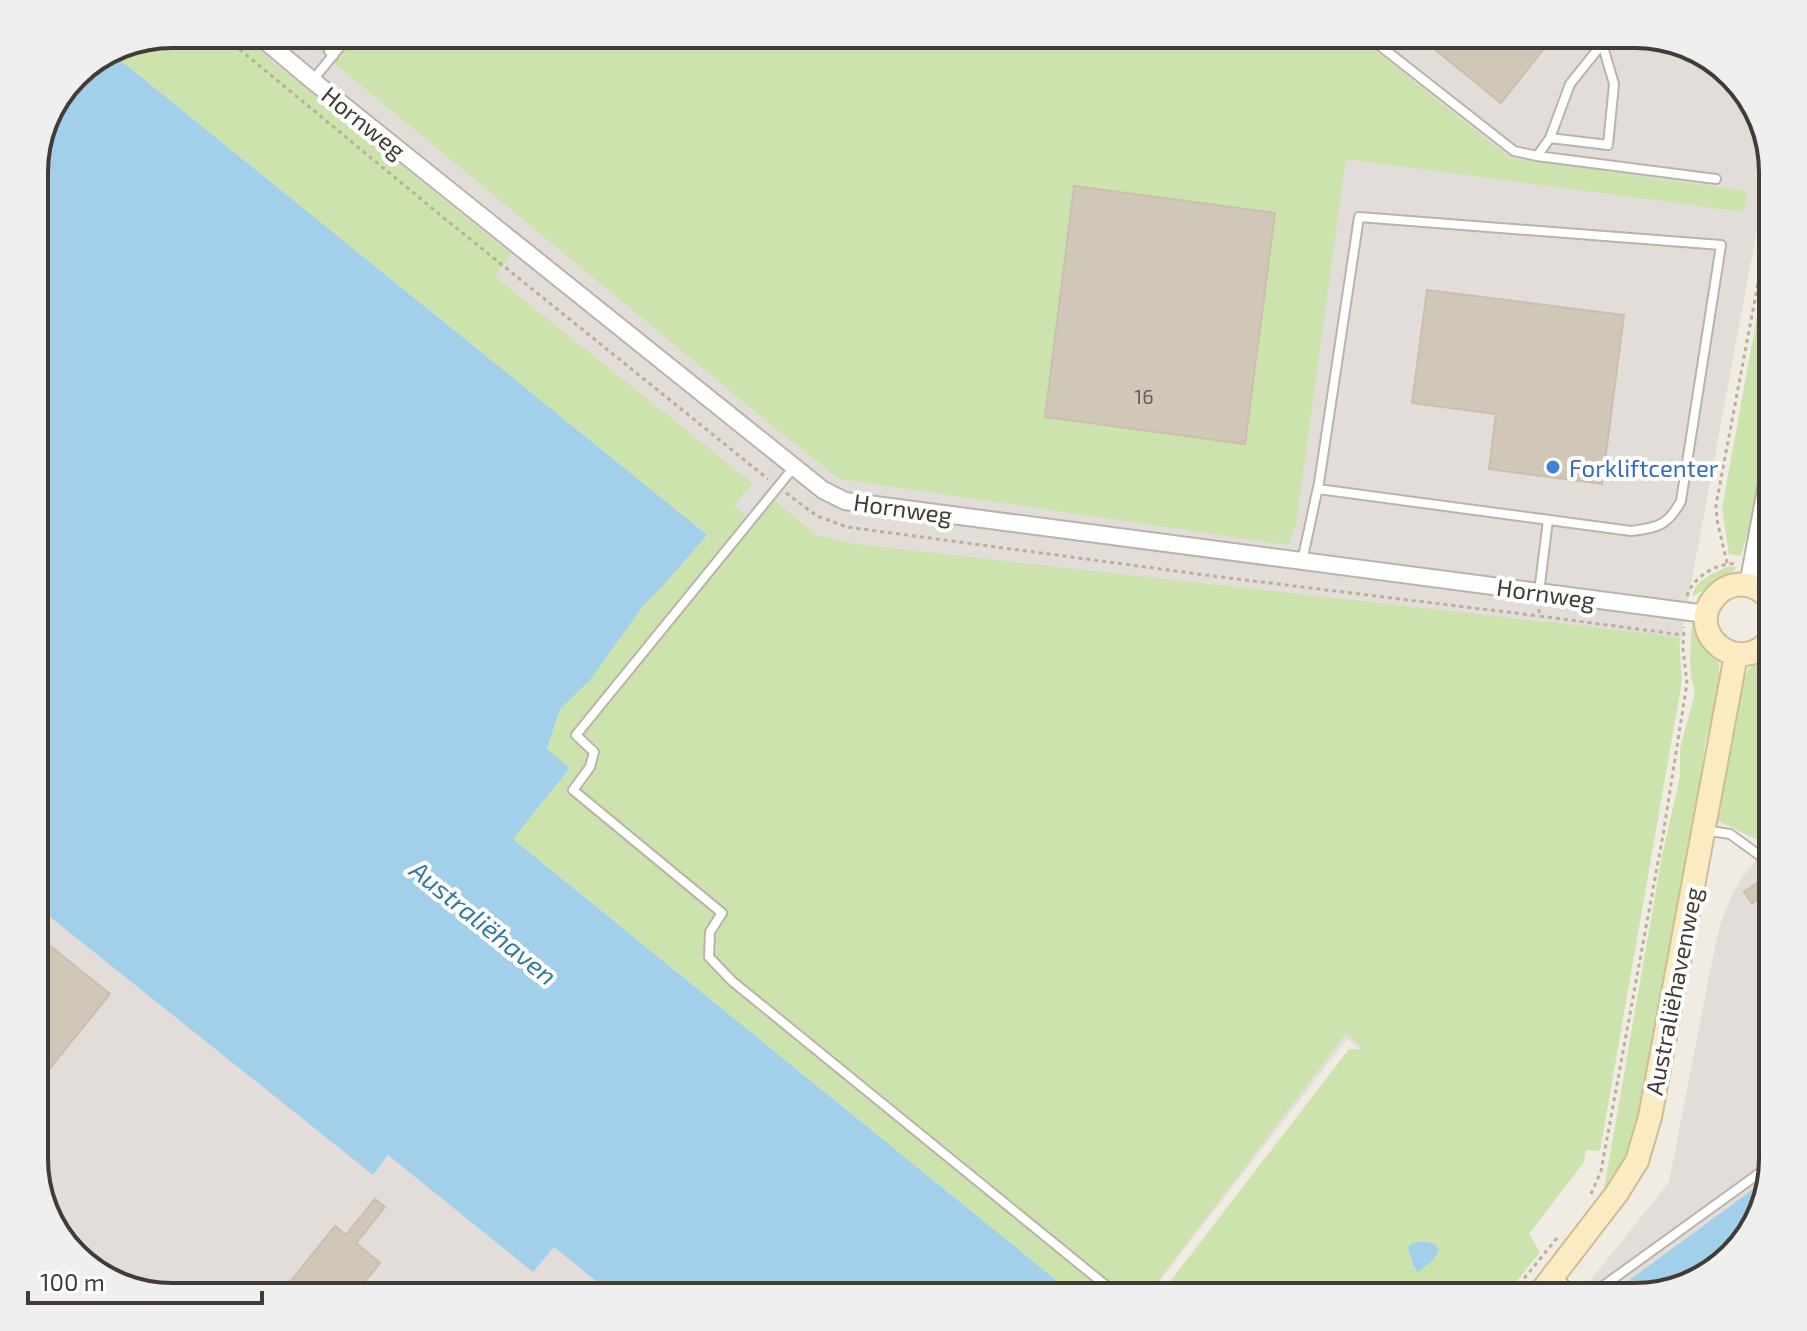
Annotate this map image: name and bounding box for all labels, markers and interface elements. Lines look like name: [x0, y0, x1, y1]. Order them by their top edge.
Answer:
street label: Hornweg: [316, 80, 412, 164]
house number: 16: [1134, 384, 1154, 408]
place label: Forkliftcenter: [1569, 453, 1719, 482]
marker: Forkliftcenter: [1544, 458, 1562, 476]
street label: Hornweg: [852, 487, 954, 529]
street label: Hornweg: [1495, 572, 1597, 614]
water label: Australiëhaven: [404, 853, 563, 991]
street label: Australiëhavenweg: [1639, 885, 1707, 1097]
scale bar: [28, 1255, 262, 1305]
text: 100 m: [40, 1267, 105, 1296]

